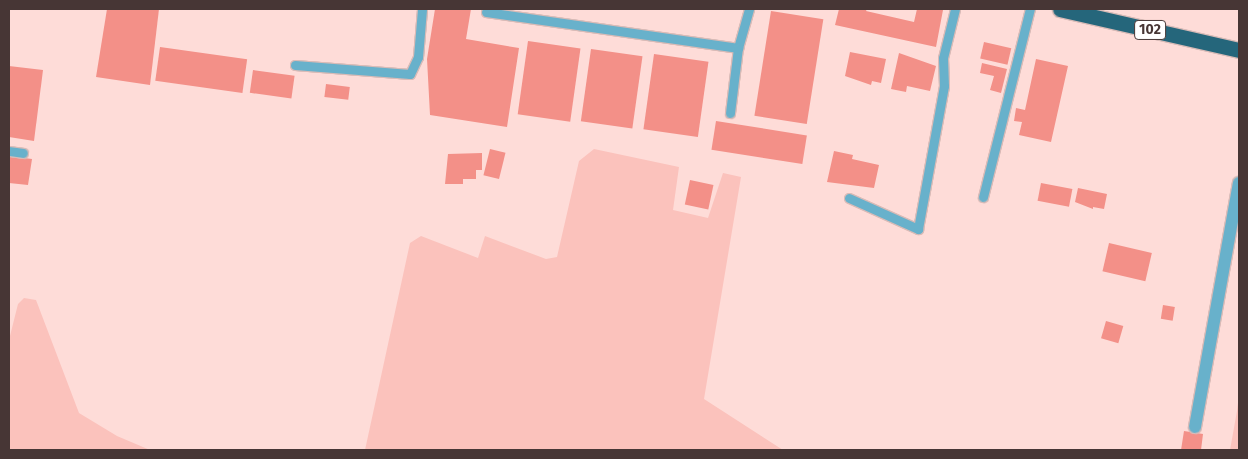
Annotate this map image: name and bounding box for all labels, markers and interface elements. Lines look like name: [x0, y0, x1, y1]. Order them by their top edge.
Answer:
road number: 102: [1134, 18, 1166, 42]

